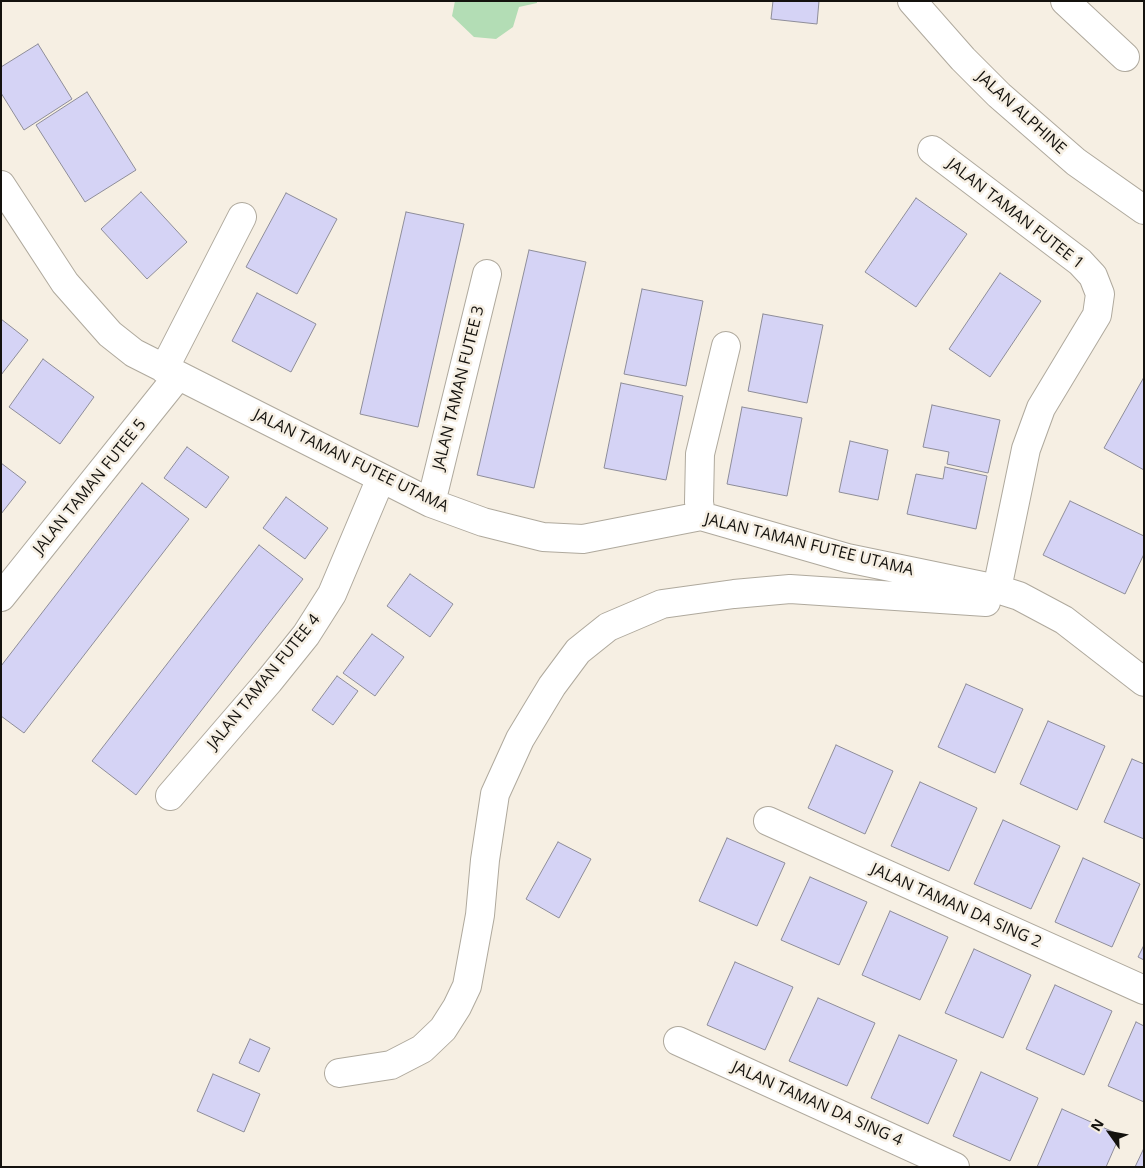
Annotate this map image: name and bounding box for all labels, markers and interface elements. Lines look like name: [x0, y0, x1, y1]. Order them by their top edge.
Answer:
street label: JALAN ALPHINE: [972, 68, 1070, 158]
street label: JALAN TAMAN FUTEE 1: [943, 155, 1087, 273]
street label: JALAN TAMAN FUTEE 3: [429, 304, 489, 472]
street label: JALAN TAMAN FUTEE UTAMA: [250, 405, 452, 517]
street label: JALAN TAMAN FUTEE 5: [30, 415, 150, 559]
street label: JALAN TAMAN FUTEE UTAMA: [703, 510, 915, 580]
street label: JALAN TAMAN FUTEE 4: [204, 610, 324, 754]
street label: JALAN TAMAN DA SING 2: [868, 860, 1044, 952]
street label: JALAN TAMAN DA SING 4: [729, 1058, 905, 1150]
north arrow: [1085, 1108, 1135, 1158]
text: N: [1086, 1115, 1108, 1135]

